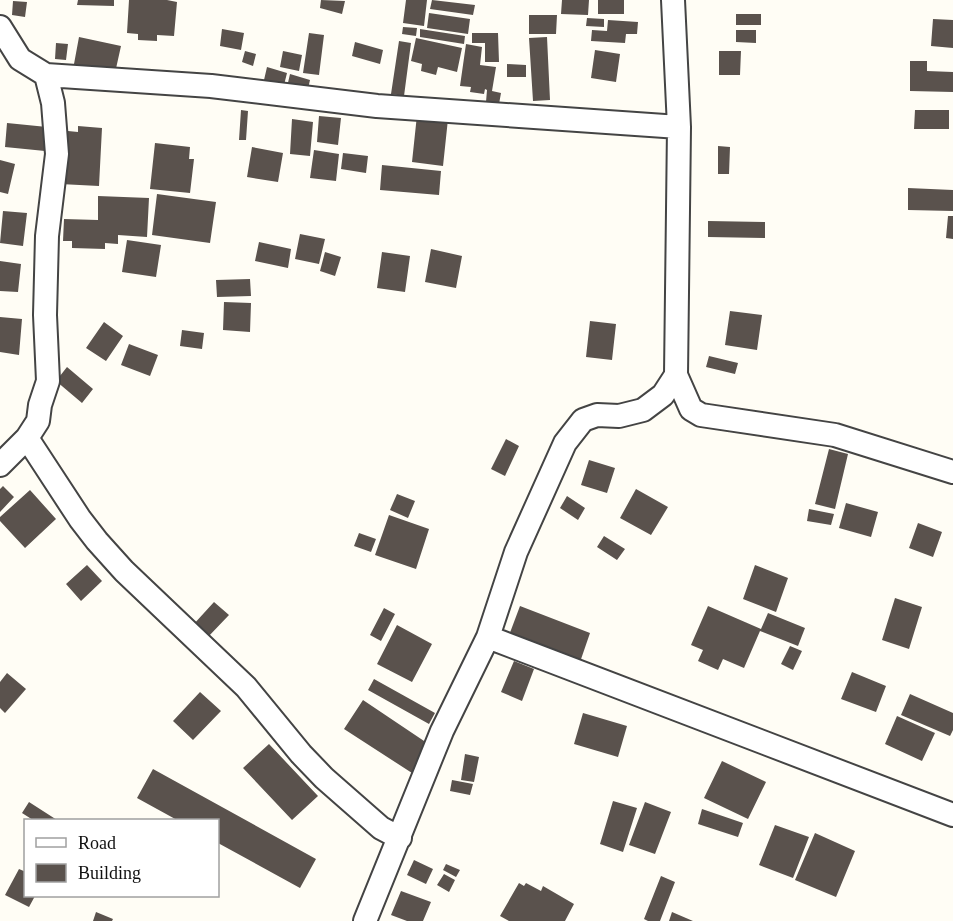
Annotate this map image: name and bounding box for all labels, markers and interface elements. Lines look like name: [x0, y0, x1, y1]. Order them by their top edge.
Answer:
legend: [24, 819, 219, 897]
text: Road: [78, 833, 116, 853]
text: Building: [78, 863, 141, 883]

